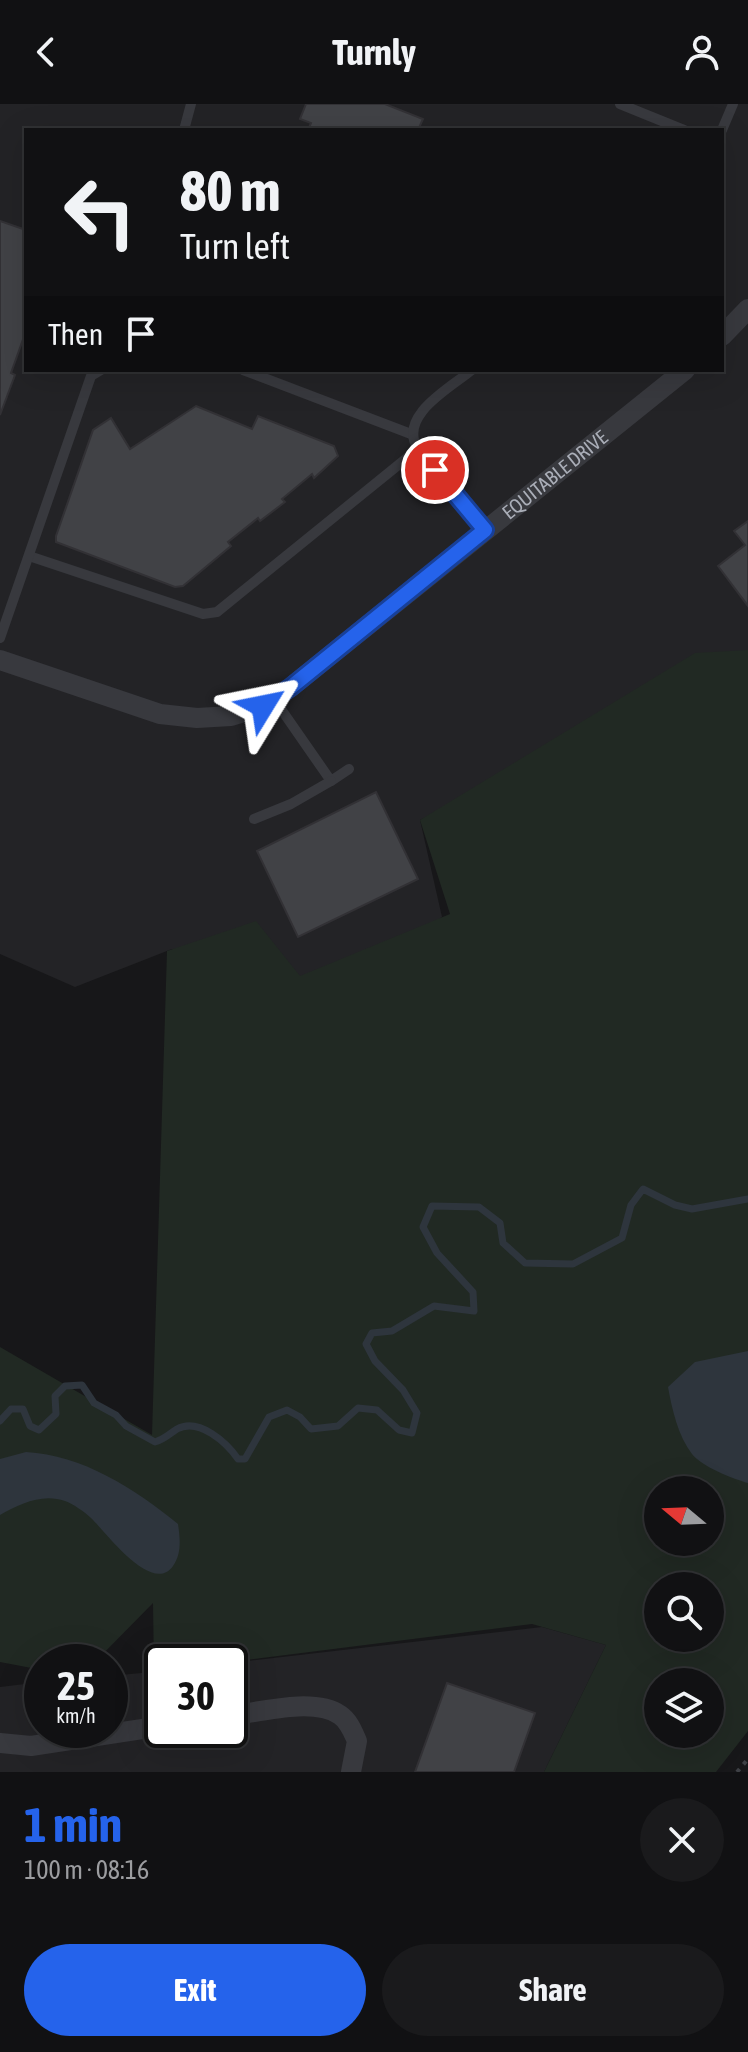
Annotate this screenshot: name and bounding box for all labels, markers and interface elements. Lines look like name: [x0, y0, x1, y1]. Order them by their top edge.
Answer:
icon: back: [24, 30, 68, 74]
icon: person: [680, 30, 724, 74]
text: Turnly: [332, 31, 416, 73]
text: 80 m: [180, 159, 281, 223]
icon: left: [48, 160, 152, 264]
text: Turn left: [180, 225, 290, 267]
icon: arrive: [119, 312, 163, 356]
text: Then: [48, 317, 103, 351]
street label: EQUITABLE DRIVE: [497, 425, 612, 524]
pin: [401, 436, 469, 504]
icon: arrive: [413, 448, 457, 492]
position arrow: [221, 664, 305, 748]
north arrow: [644, 1476, 724, 1556]
map controls: [644, 1476, 724, 1748]
button: search: [644, 1572, 724, 1652]
speed limit sign: 30: [144, 1644, 248, 1748]
text: 25: [57, 1663, 95, 1708]
button: layers: [644, 1668, 724, 1748]
text: km/h: [56, 1704, 96, 1727]
text: 1 min: [24, 1797, 122, 1852]
button: close: [640, 1798, 724, 1882]
text: 100 m · 08:16: [24, 1855, 149, 1885]
button: Exit: [24, 1944, 366, 2036]
button: Share: [382, 1944, 724, 2036]

